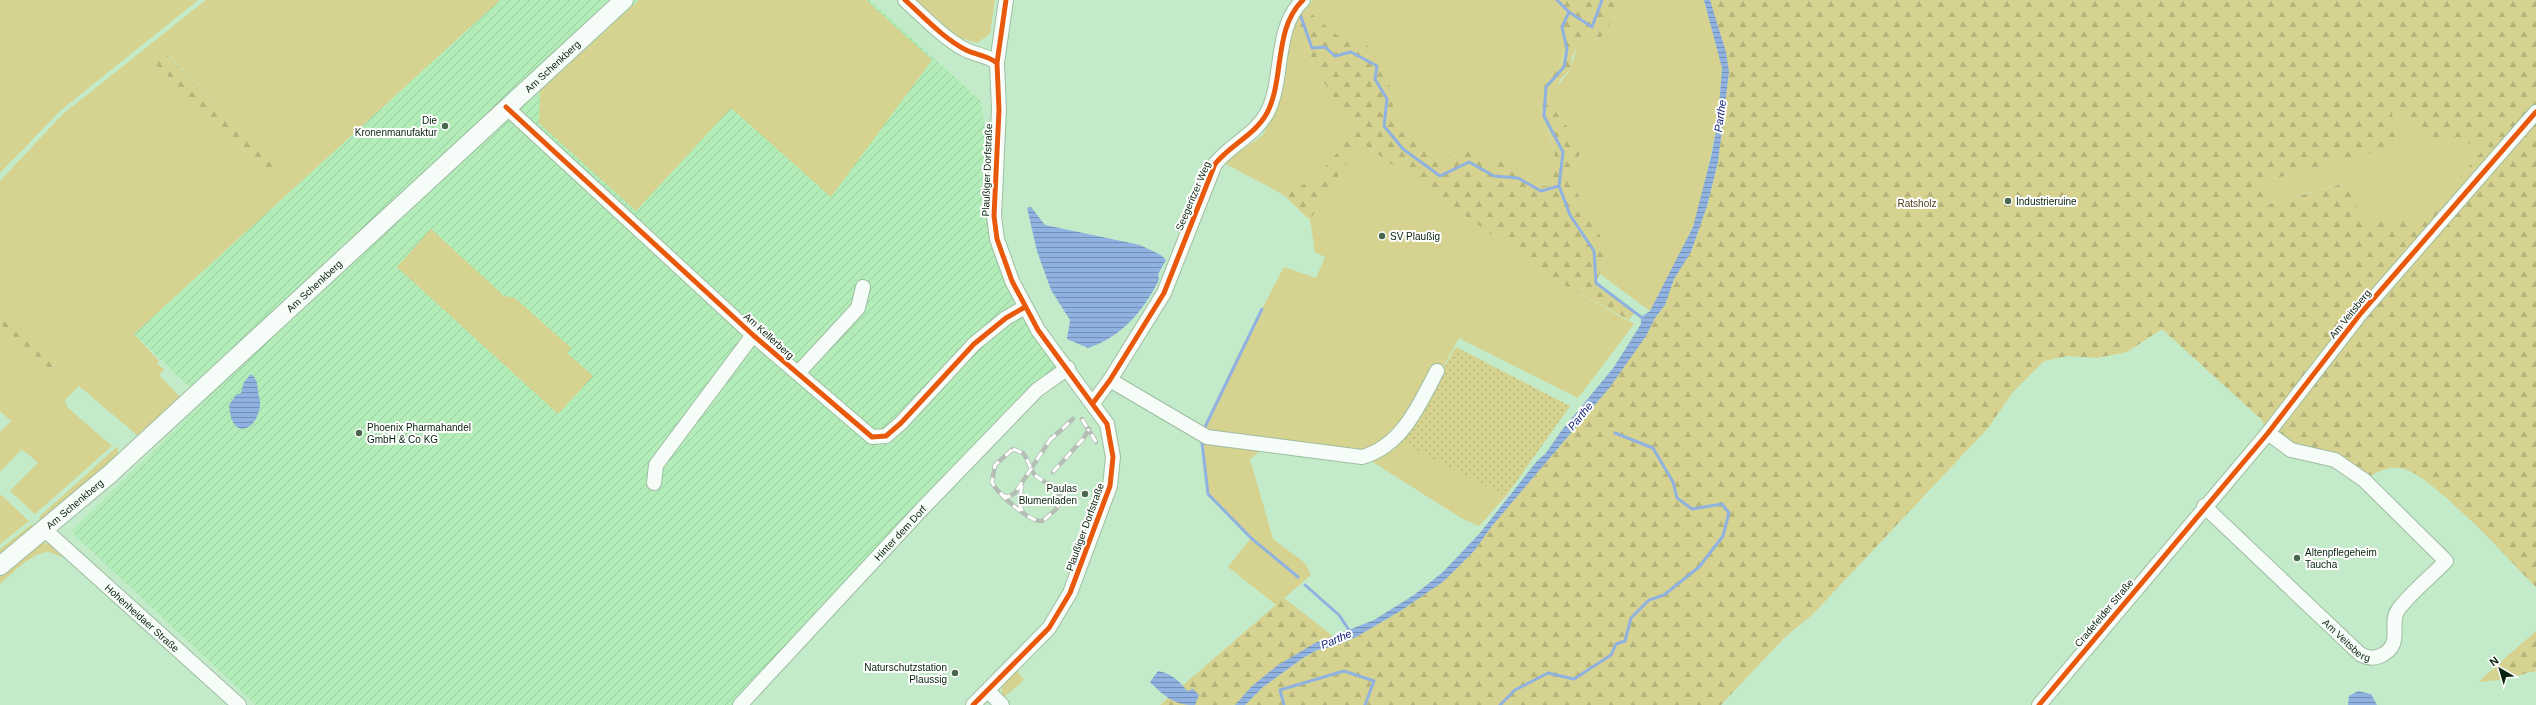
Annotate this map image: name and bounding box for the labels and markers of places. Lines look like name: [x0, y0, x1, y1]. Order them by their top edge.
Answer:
place label: Die Kronenmanufaktur: [355, 115, 438, 138]
marker: Die Kronenmanufaktur: [440, 121, 450, 131]
marker: Industrieruine: [2003, 196, 2013, 206]
place label: Industrieruine: [2016, 196, 2077, 207]
marker: SV Plaußig: [1377, 231, 1387, 241]
place label: SV Plaußig: [1390, 231, 1440, 242]
place label: Phoenix Pharmahandel GmbH & Co KG: [367, 422, 471, 445]
marker: Phoenix Pharmahandel GmbH & Co KG: [354, 428, 364, 438]
place label: Paulas Blumenladen: [1019, 483, 1077, 506]
marker: Paulas Blumenladen: [1080, 489, 1090, 499]
place label: Altenpflegeheim Taucha: [2305, 547, 2377, 570]
marker: Altenpflegeheim Taucha: [2292, 553, 2302, 563]
place label: Naturschutzstation Plaussig: [864, 662, 947, 685]
marker: Naturschutzstation Plaussig: [950, 668, 960, 678]

